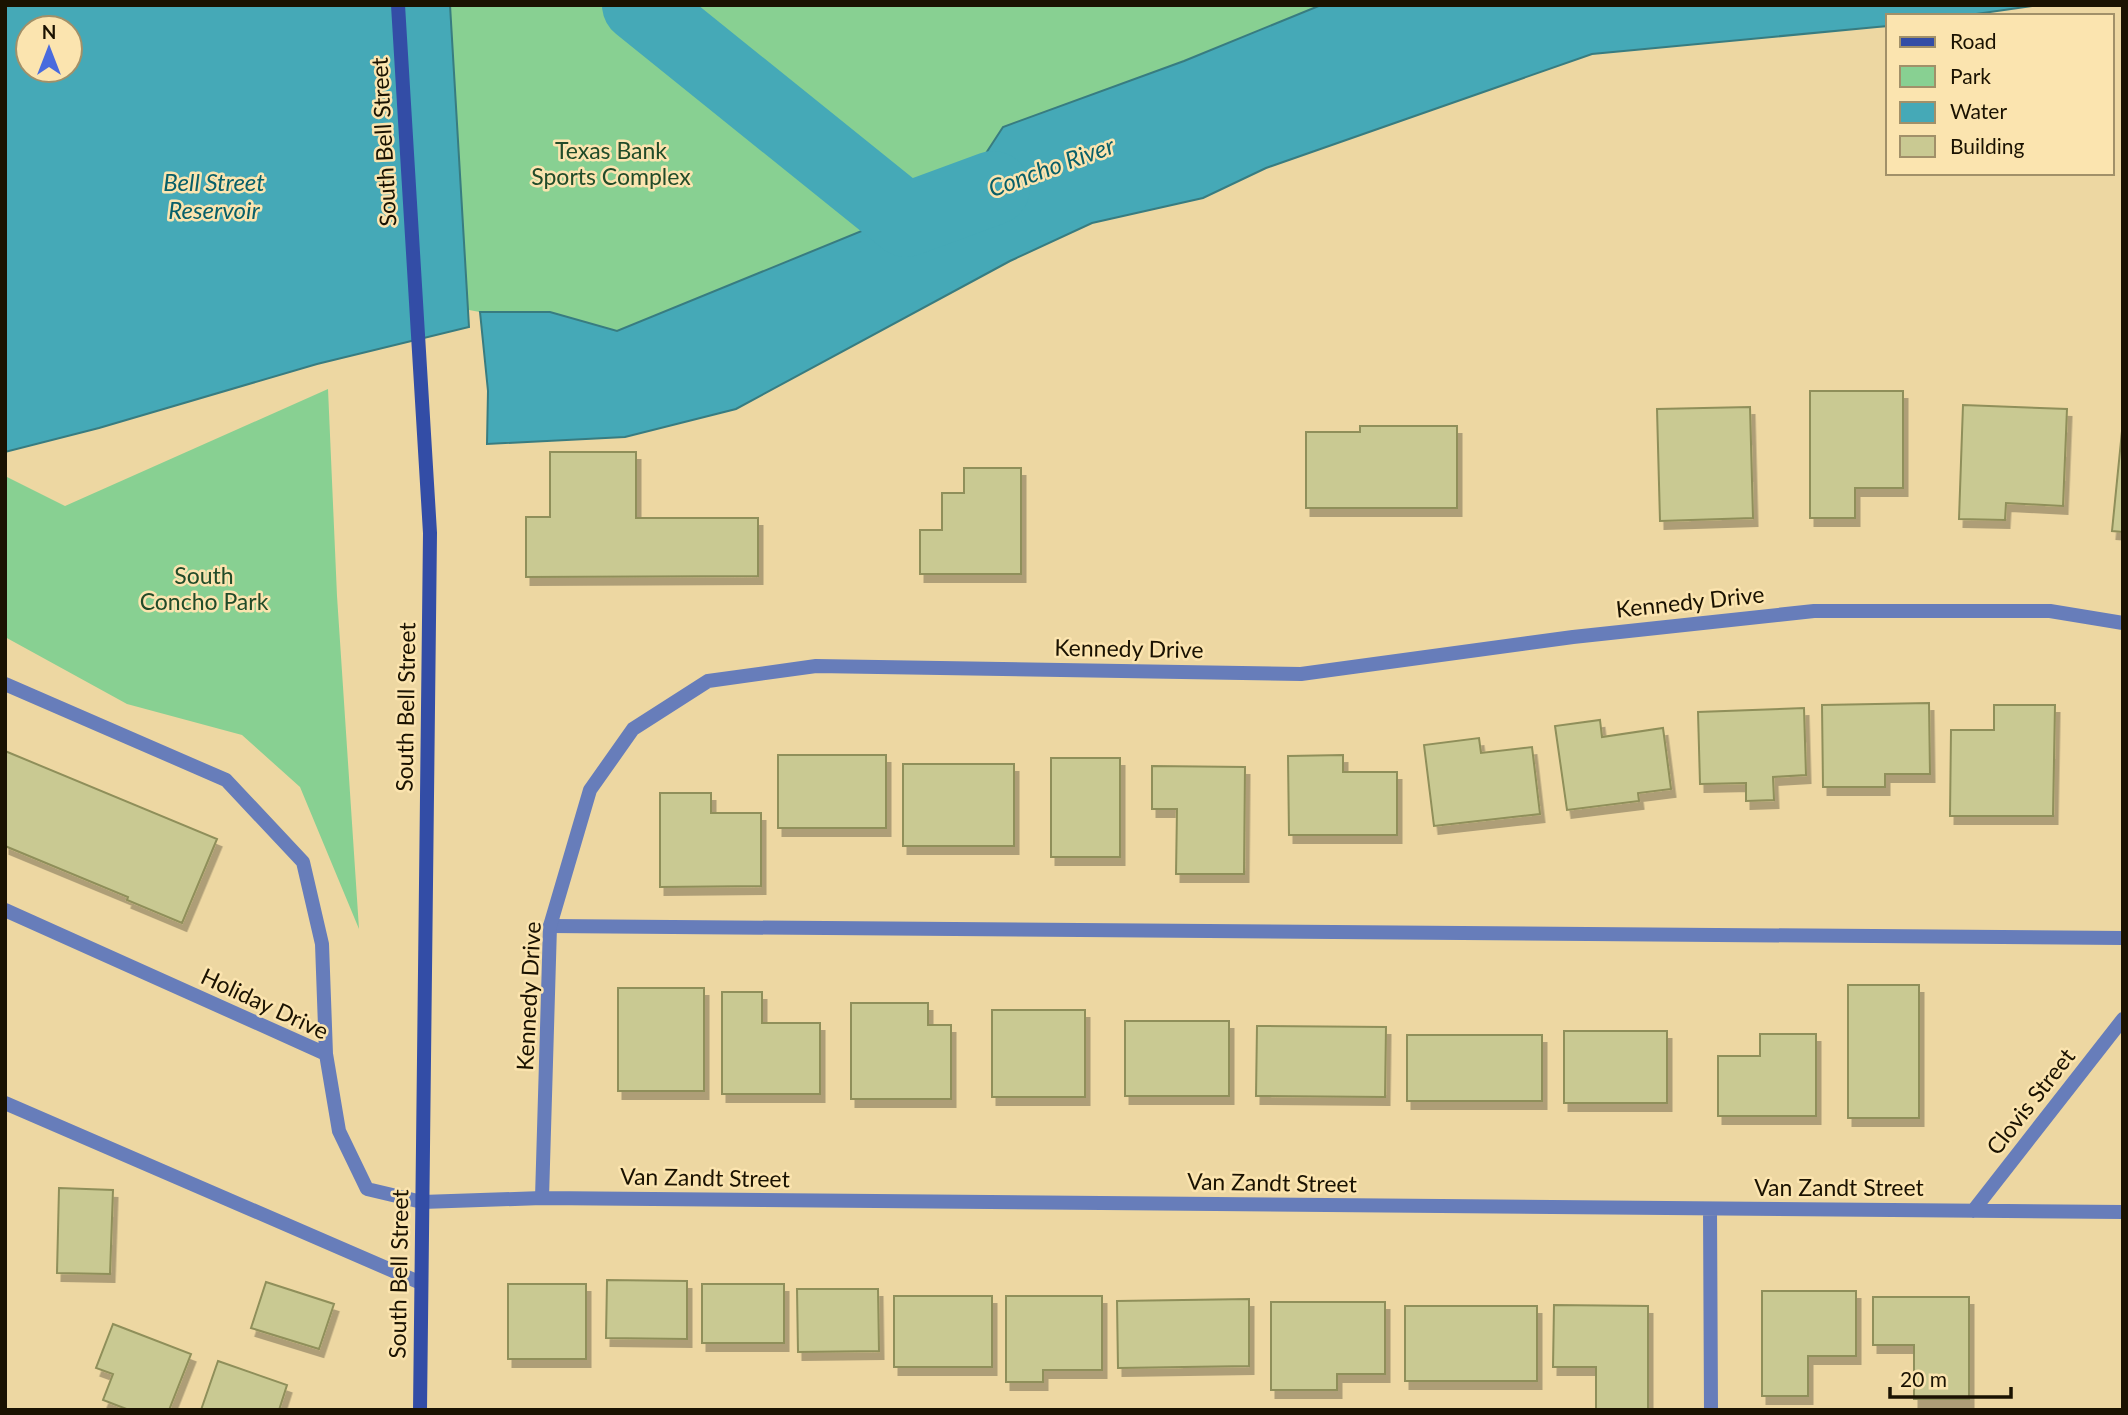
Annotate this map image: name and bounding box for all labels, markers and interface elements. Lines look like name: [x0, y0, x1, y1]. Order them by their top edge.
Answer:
north arrow: [14, 14, 84, 84]
legend: [1886, 14, 2114, 175]
text: N: [42, 20, 56, 43]
text: Road: [1950, 28, 1997, 53]
street label: South Bell Street: [365, 56, 401, 227]
text: Park: [1950, 63, 1991, 88]
text: Water: [1950, 98, 2007, 123]
water label: Concho River: [984, 130, 1119, 202]
text: Building: [1950, 133, 2025, 158]
park label: Texas Bank Sports Complex: [531, 136, 691, 190]
water label: Bell Street Reservoir: [163, 167, 265, 224]
park label: South Concho Park: [140, 561, 269, 615]
street label: Kennedy Drive: [1614, 579, 1766, 623]
street label: South Bell Street: [390, 621, 420, 792]
street label: Kennedy Drive: [1054, 633, 1204, 663]
street label: Kennedy Drive: [510, 921, 546, 1071]
street label: Holiday Drive: [197, 961, 333, 1045]
street label: Clovis Street: [1980, 1042, 2081, 1160]
street label: Van Zandt Street: [620, 1162, 791, 1192]
street label: Van Zandt Street: [1187, 1167, 1358, 1197]
street label: Van Zandt Street: [1754, 1173, 1925, 1201]
street label: South Bell Street: [383, 1188, 413, 1359]
scale bar: [1890, 1356, 2011, 1400]
text: 20 m: [1900, 1366, 1947, 1391]

